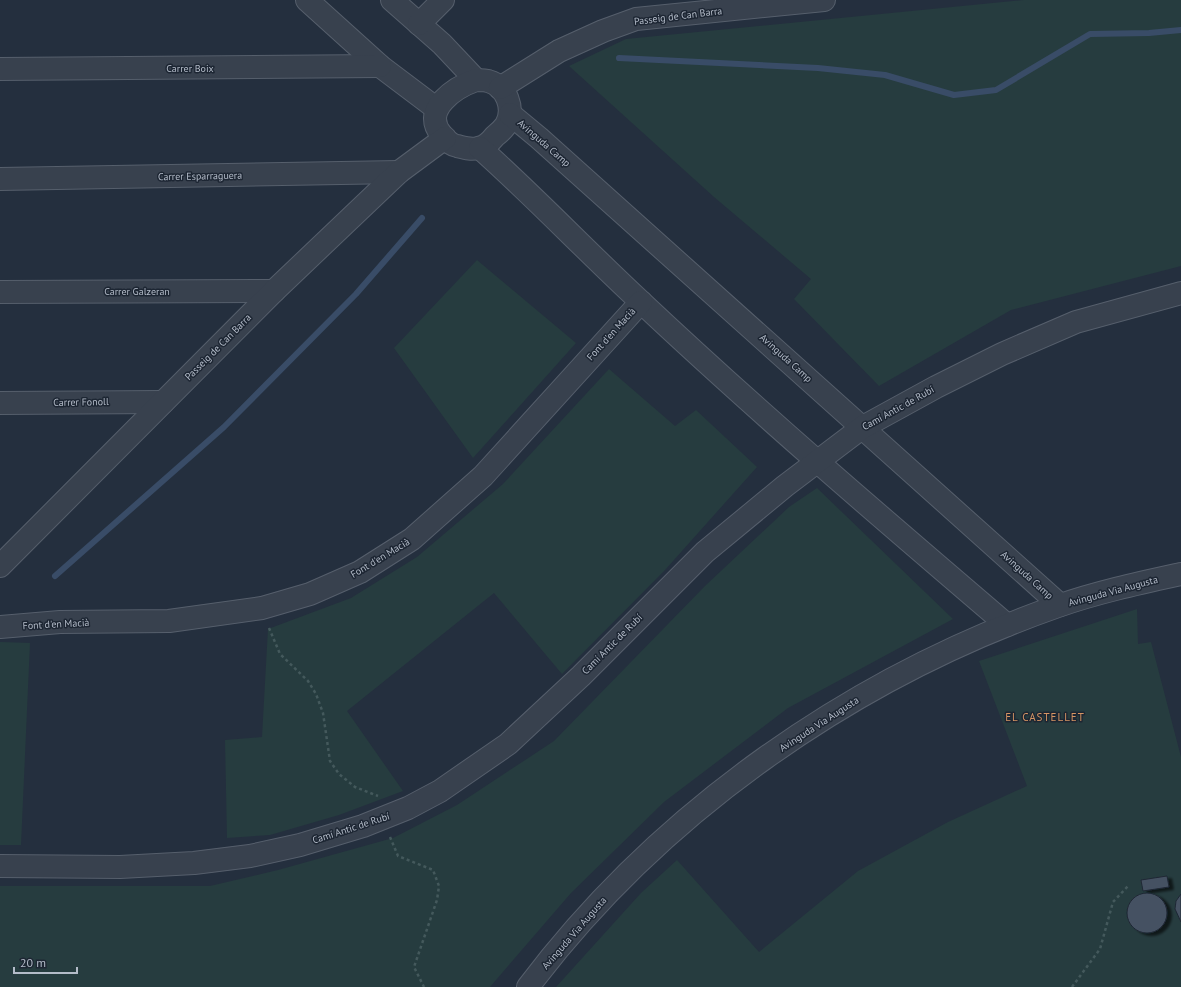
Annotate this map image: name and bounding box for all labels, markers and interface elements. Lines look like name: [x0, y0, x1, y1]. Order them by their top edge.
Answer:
street label: Passeig de Can Barra: [633, 4, 723, 28]
street label: Carrer Boix: [166, 62, 214, 75]
street label: Avinguda Camp: [515, 116, 573, 170]
street label: Carrer Esparraguera: [158, 169, 242, 183]
street label: Carrer Galzeran: [104, 285, 170, 298]
street label: Font d'en Macià: [584, 305, 638, 363]
street label: Passeig de Can Barra: [182, 311, 254, 383]
street label: Avinguda Camp: [757, 331, 815, 385]
street label: Camí Antic de Rubí: [860, 383, 937, 433]
street label: Carrer Fonoll: [53, 395, 109, 409]
street label: Font d'en Macià: [348, 535, 412, 581]
street label: Avinguda Camp: [998, 548, 1056, 602]
street label: Avinguda Via Augusta: [1067, 573, 1159, 609]
street label: Camí Antic de Rubí: [579, 611, 645, 677]
street label: Font d'en Macià: [22, 616, 90, 632]
street label: Avinguda Via Augusta: [777, 693, 861, 755]
district label: EL CASTELLET: [1005, 710, 1085, 724]
street label: Camí Antic de Rubí: [311, 809, 392, 847]
street label: Avinguda Via Augusta: [539, 894, 609, 972]
scale bar: [14, 949, 77, 975]
text: 20 m: [20, 955, 46, 970]

